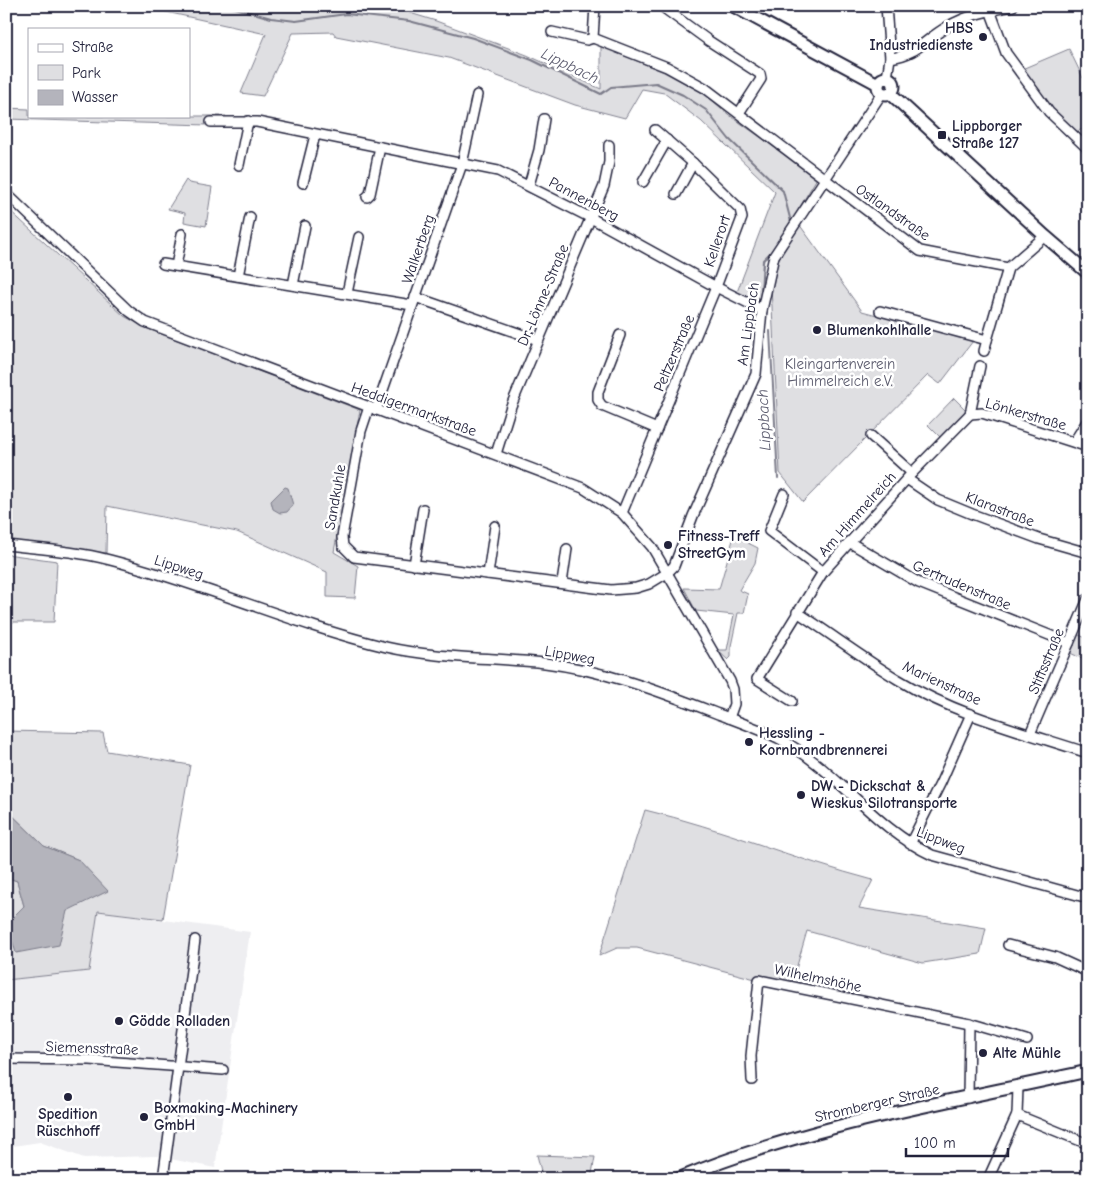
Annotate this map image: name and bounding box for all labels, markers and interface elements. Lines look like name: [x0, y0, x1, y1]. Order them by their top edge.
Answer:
place label: HBS Industriedienste: [870, 19, 973, 54]
legend: [28, 28, 190, 118]
marker: HBS Industriedienste: [977, 31, 989, 43]
text: Straße: [72, 38, 114, 56]
water label: Lippbach: [538, 44, 602, 88]
text: Park: [72, 64, 101, 82]
text: Wasser: [72, 88, 118, 106]
place label: Lippborger Straße 127: [952, 117, 1022, 152]
marker: Lippborger Straße 127: [936, 129, 948, 141]
street label: Pannenberg: [546, 173, 622, 225]
street label: Ostlandstraße: [852, 180, 934, 245]
street label: Walkerberg: [398, 212, 438, 286]
street label: Kellerort: [700, 212, 735, 269]
street label: Dr.-Lönne-Straße: [513, 241, 573, 349]
street label: Am Lippbach: [733, 281, 763, 367]
street label: Peltzerstraße: [650, 311, 698, 394]
place label: Blumenkohlhalle: [827, 321, 931, 339]
marker: Blumenkohlhalle: [811, 324, 823, 336]
park label: Kleingartenverein Himmelreich e.V.: [785, 355, 895, 390]
street label: Heddigermarkstraße: [349, 378, 479, 440]
water label: Lippbach: [753, 389, 775, 451]
street label: Lönkerstraße: [984, 394, 1069, 434]
street label: Sandkuhle: [320, 462, 350, 531]
street label: Am Himmelreich: [814, 468, 900, 560]
street label: Klarastraße: [963, 488, 1037, 531]
place label: Fitness-Treff StreetGym: [678, 527, 760, 562]
marker: Fitness-Treff StreetGym: [662, 539, 674, 551]
street label: Lippweg: [152, 551, 206, 583]
street label: Gertrudenstraße: [910, 556, 1014, 614]
street label: Stiftsstraße: [1024, 625, 1068, 697]
street label: Lippweg: [543, 642, 597, 668]
street label: Marienstraße: [900, 657, 985, 709]
place label: Hessling - Kornbrandbrennerei: [759, 724, 888, 759]
marker: Hessling - Kornbrandbrennerei: [743, 736, 755, 748]
place label: DW - Dickschat & Wieskus Silotransporte: [811, 777, 957, 812]
marker: DW - Dickschat & Wieskus Silotransporte: [795, 789, 807, 801]
street label: Lippweg: [914, 822, 968, 858]
street label: Wilhelmshöhe: [773, 960, 864, 996]
place label: Gödde Rolladen: [129, 1012, 230, 1030]
marker: Gödde Rolladen: [113, 1015, 125, 1027]
street label: Siemensstraße: [45, 1037, 139, 1059]
place label: Alte Mühle: [993, 1044, 1061, 1062]
marker: Alte Mühle: [977, 1047, 989, 1059]
street label: Stromberger Straße: [813, 1080, 942, 1126]
marker: Spedition Rüschhoff: [62, 1091, 74, 1103]
place label: Boxmaking-Machinery GmbH: [154, 1099, 298, 1134]
place label: Spedition Rüschhoff: [36, 1105, 101, 1140]
marker: Boxmaking-Machinery GmbH: [138, 1111, 150, 1123]
scale bar: [906, 1125, 1009, 1157]
text: 100 m: [914, 1134, 956, 1152]

